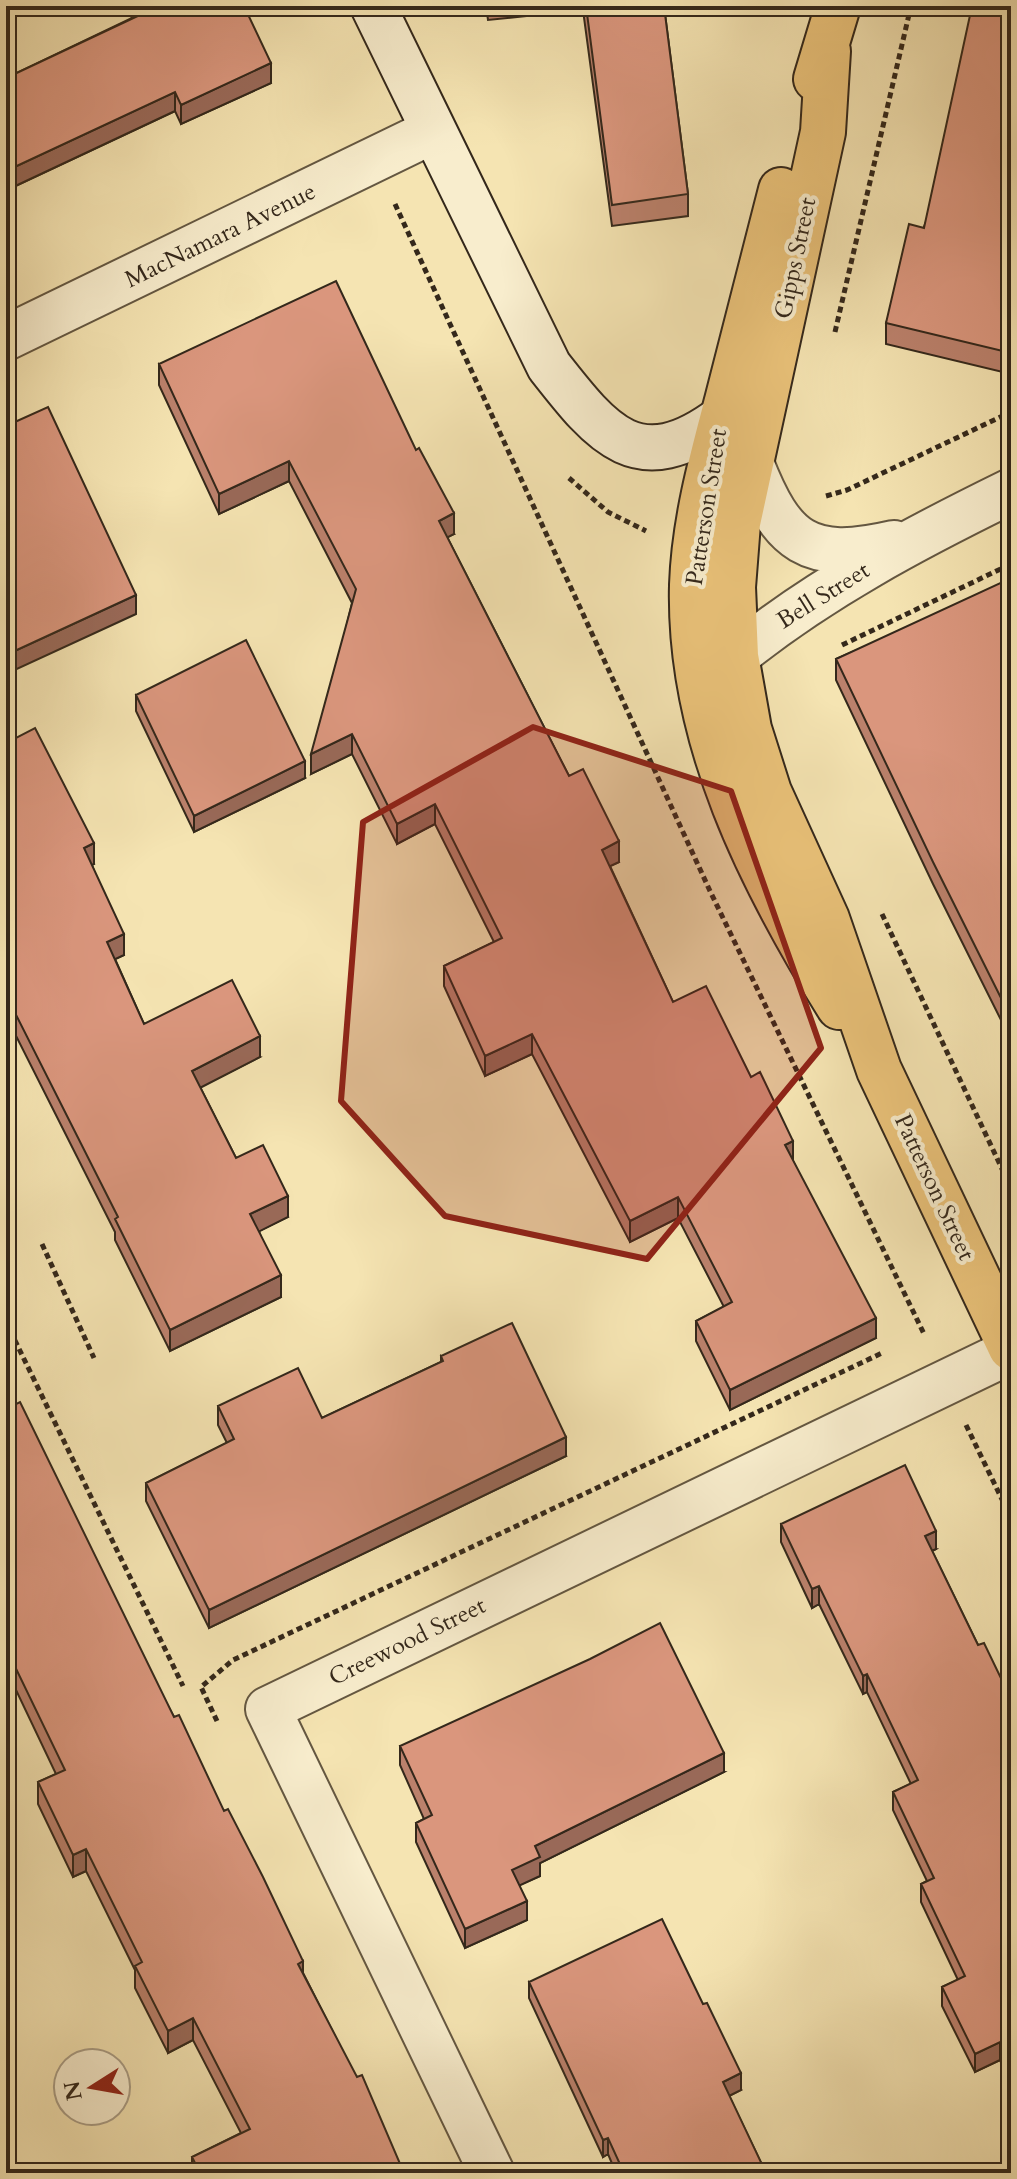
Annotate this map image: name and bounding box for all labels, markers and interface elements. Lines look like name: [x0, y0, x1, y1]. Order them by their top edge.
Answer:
street label: MacNamara Avenue: [119, 175, 321, 296]
street label: Gipps Street: [767, 194, 825, 322]
street label: Patterson Street: [678, 426, 735, 588]
street label: Bell Street: [771, 554, 876, 637]
street label: Patterson Street: [886, 1109, 983, 1266]
street label: Creewood Street: [323, 1589, 492, 1694]
north arrow: [52, 2047, 132, 2127]
text: N: [57, 2078, 90, 2103]

